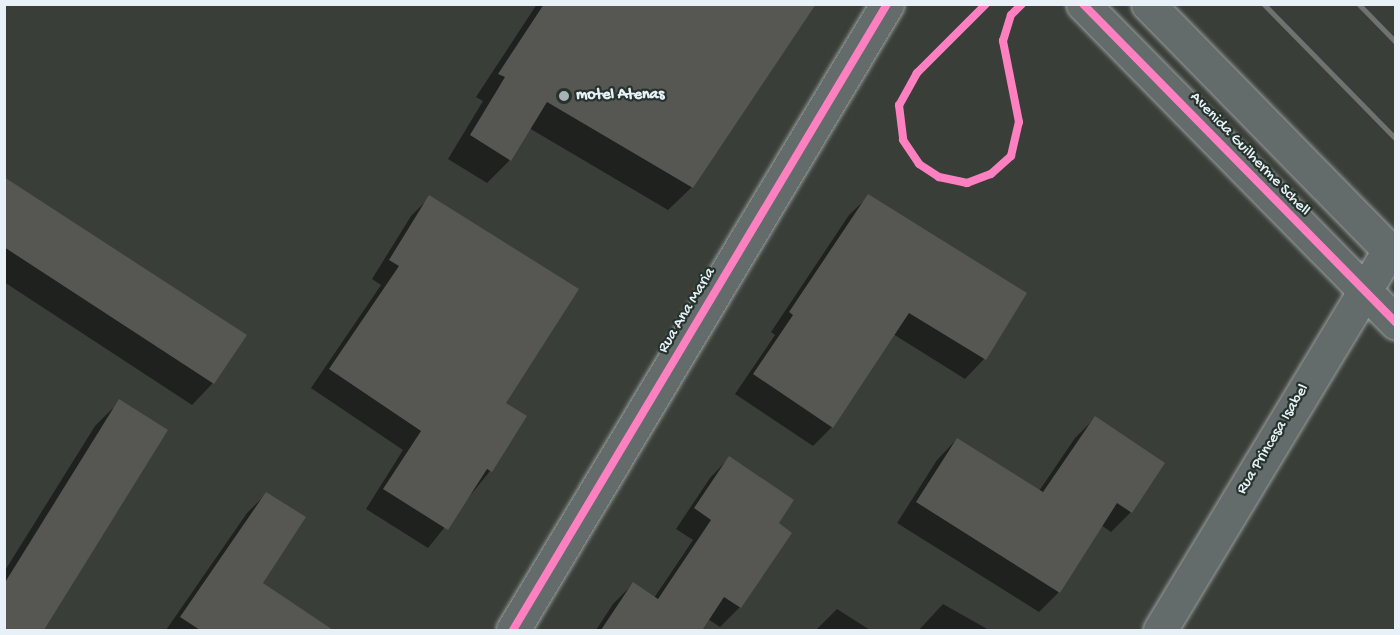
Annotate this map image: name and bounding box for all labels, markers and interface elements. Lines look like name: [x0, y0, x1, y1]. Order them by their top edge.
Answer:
place label: motel Atenas: [576, 86, 664, 106]
marker: motel Atenas: [557, 89, 571, 103]
street label: Avenida Guilherme Schell: [1185, 89, 1313, 221]
street label: Rua Ana Maria: [655, 265, 721, 357]
street label: Rua Princesa Isabel: [1234, 381, 1314, 499]

